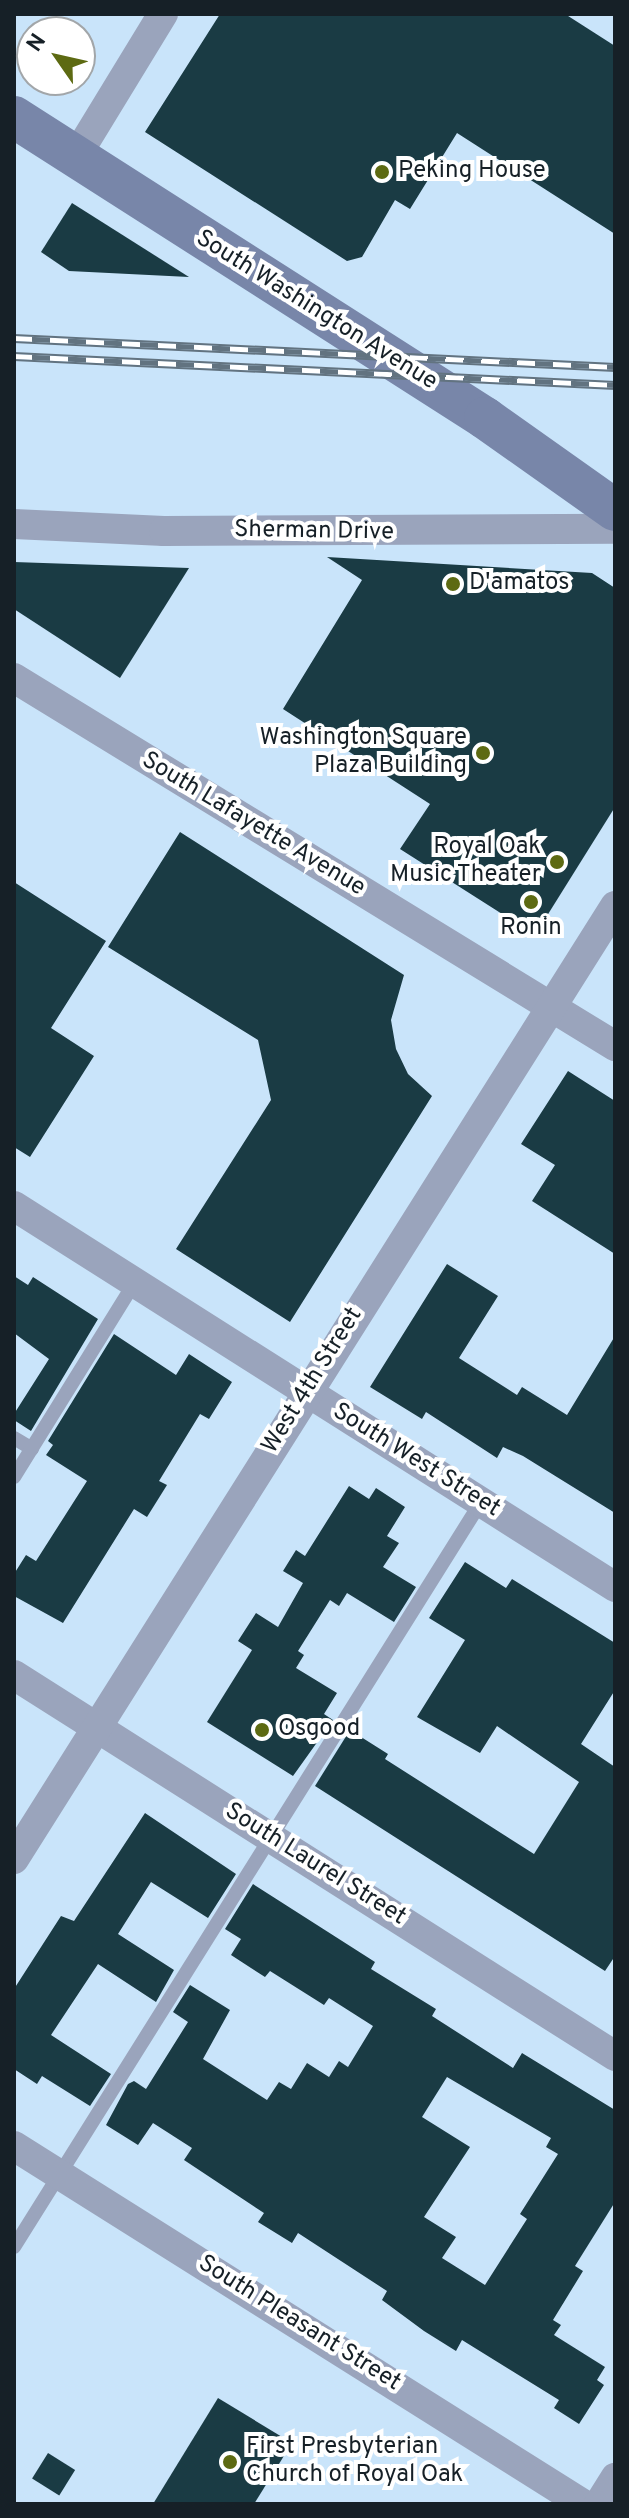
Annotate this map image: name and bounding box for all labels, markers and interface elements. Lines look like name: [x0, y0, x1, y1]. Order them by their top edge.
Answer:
north arrow: [16, 16, 96, 96]
text: N: [22, 29, 53, 58]
place label: Peking House: [398, 158, 546, 186]
marker: Peking House: [373, 163, 391, 181]
street label: South Washington Avenue: [189, 224, 443, 398]
street label: Sherman Drive: [234, 516, 394, 548]
place label: D'amatos: [469, 570, 569, 598]
marker: D'amatos: [444, 575, 462, 593]
place label: Washington Square Plaza Building: [260, 725, 467, 781]
marker: Washington Square Plaza Building: [474, 744, 492, 762]
street label: South Lafayette Avenue: [136, 747, 370, 903]
place label: Royal Oak Music Theater: [389, 834, 541, 890]
marker: Royal Oak Music Theater: [548, 853, 566, 871]
marker: Ronin: [522, 893, 540, 911]
place label: Ronin: [500, 915, 562, 943]
street label: West 4th Street: [257, 1303, 369, 1459]
street label: South West Street: [327, 1398, 505, 1524]
place label: Osgood: [278, 1716, 360, 1744]
marker: Osgood: [253, 1721, 271, 1739]
street label: South Laurel Street: [219, 1798, 411, 1932]
street label: South Pleasant Street: [192, 2250, 406, 2398]
place label: First Presbyterian Church of Royal Oak: [246, 2434, 463, 2490]
marker: First Presbyterian Church of Royal Oak: [221, 2453, 239, 2471]

